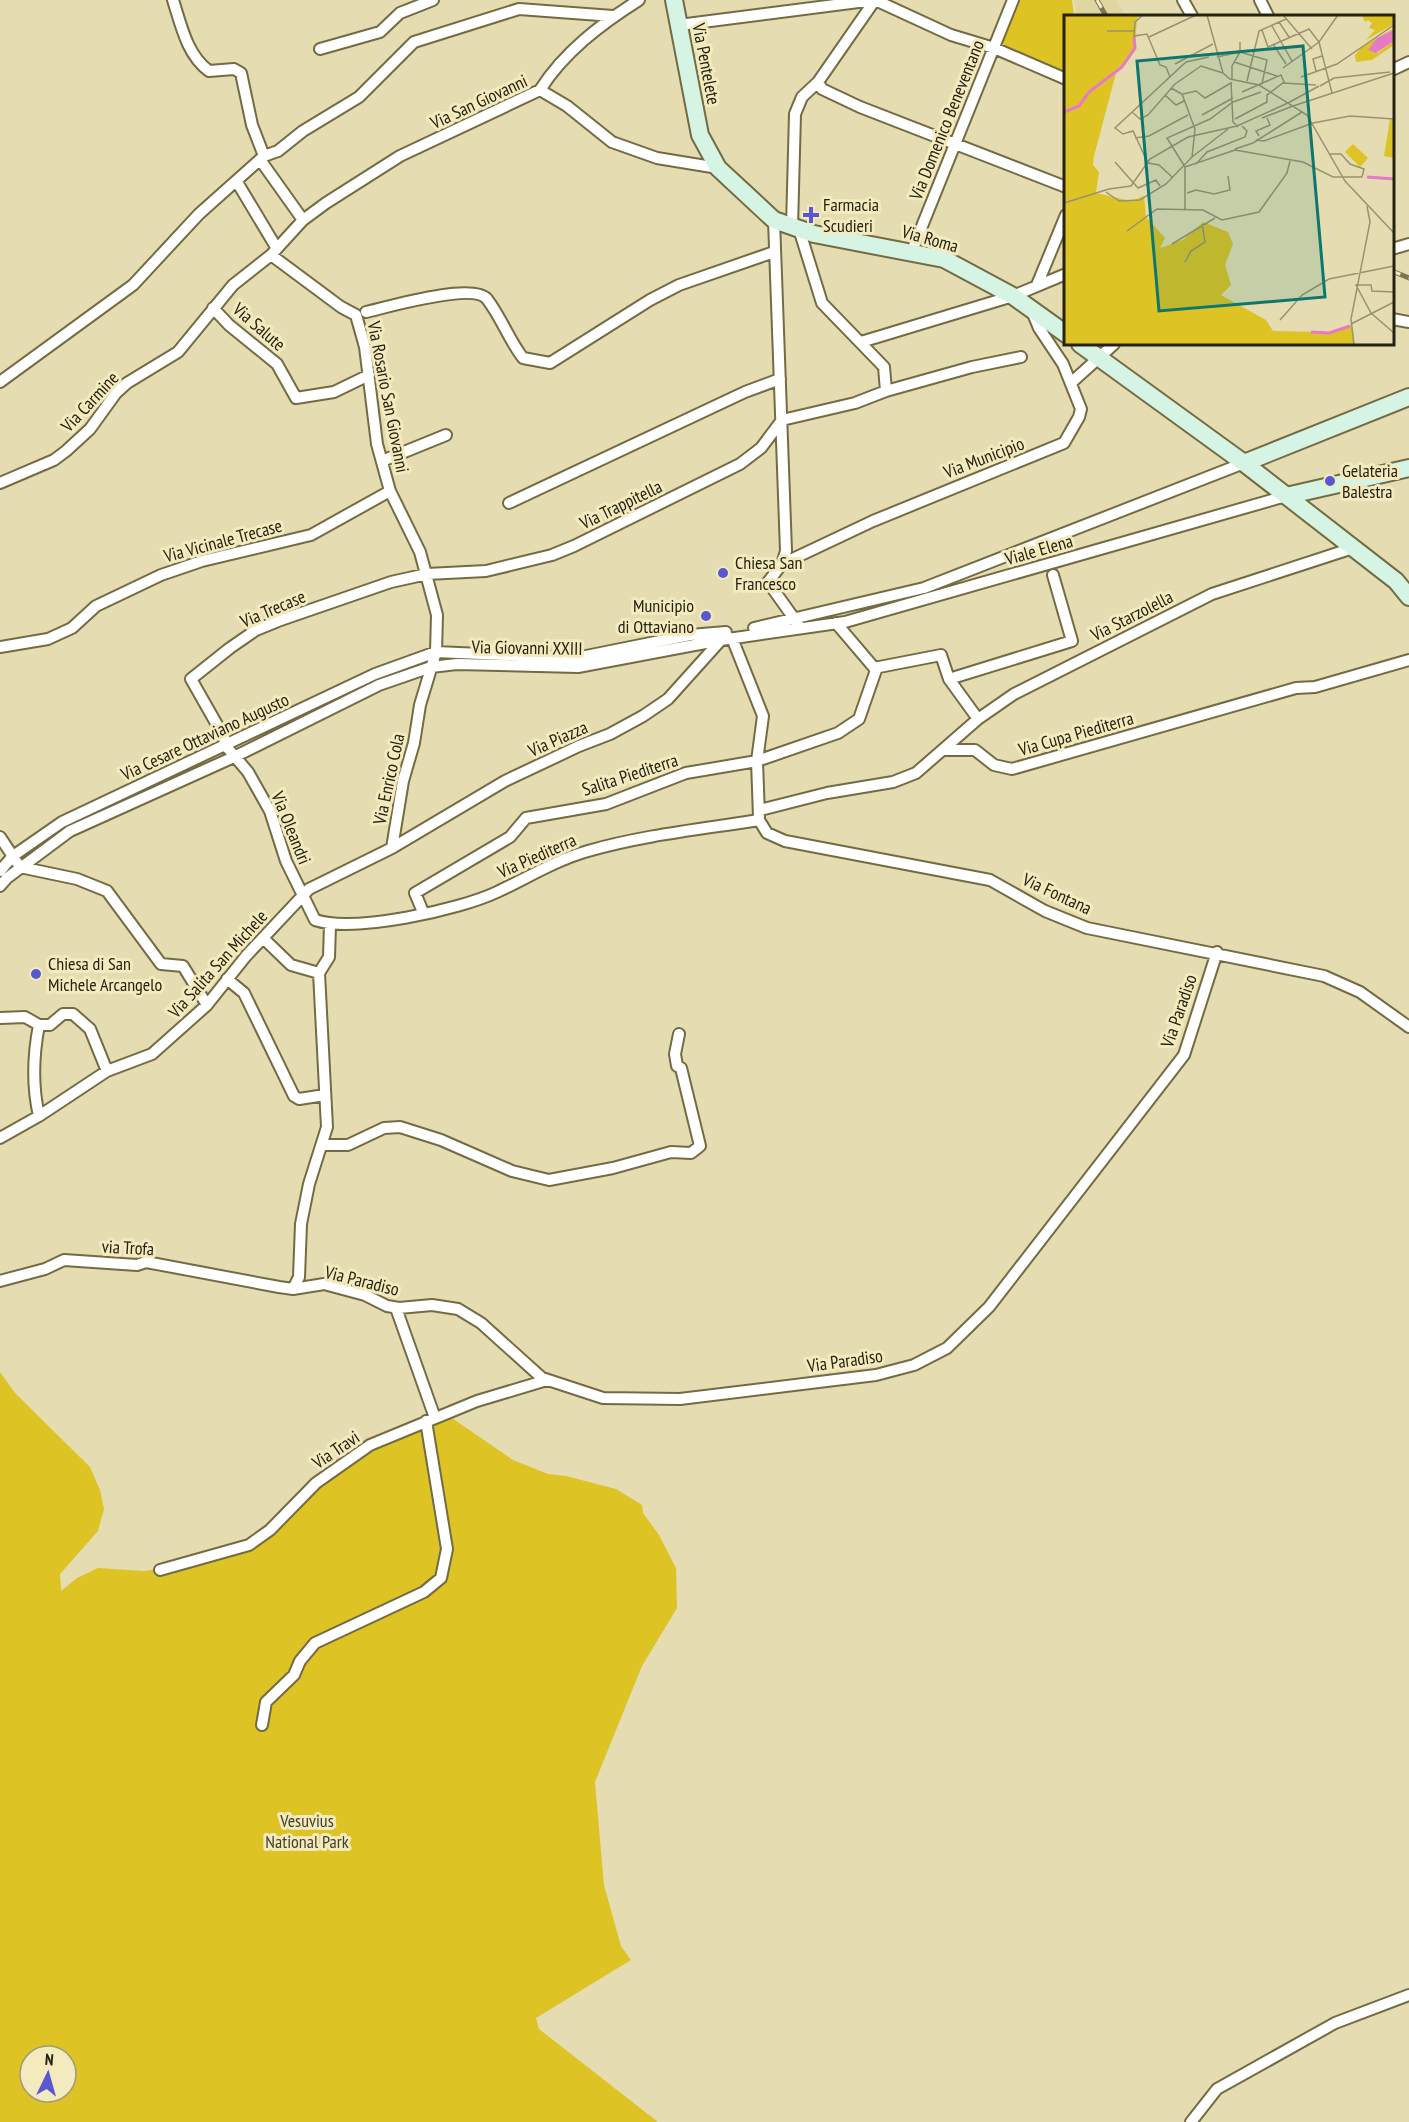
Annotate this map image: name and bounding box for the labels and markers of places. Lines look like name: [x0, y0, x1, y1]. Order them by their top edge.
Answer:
place label: Farmacia Scudieri: [823, 193, 879, 237]
marker: Farmacia Scudieri: [804, 208, 818, 222]
place label: Gelateria Balestra: [1342, 459, 1398, 503]
marker: Gelateria Balestra: [1323, 474, 1337, 488]
place label: Chiesa San Francesco: [735, 551, 802, 595]
marker: Chiesa San Francesco: [716, 566, 730, 580]
place label: Municipio di Ottaviano: [618, 594, 694, 638]
marker: Municipio di Ottaviano: [699, 609, 713, 623]
place label: Chiesa di San Michele Arcangelo: [48, 952, 162, 996]
marker: Chiesa di San Michele Arcangelo: [29, 967, 43, 981]

